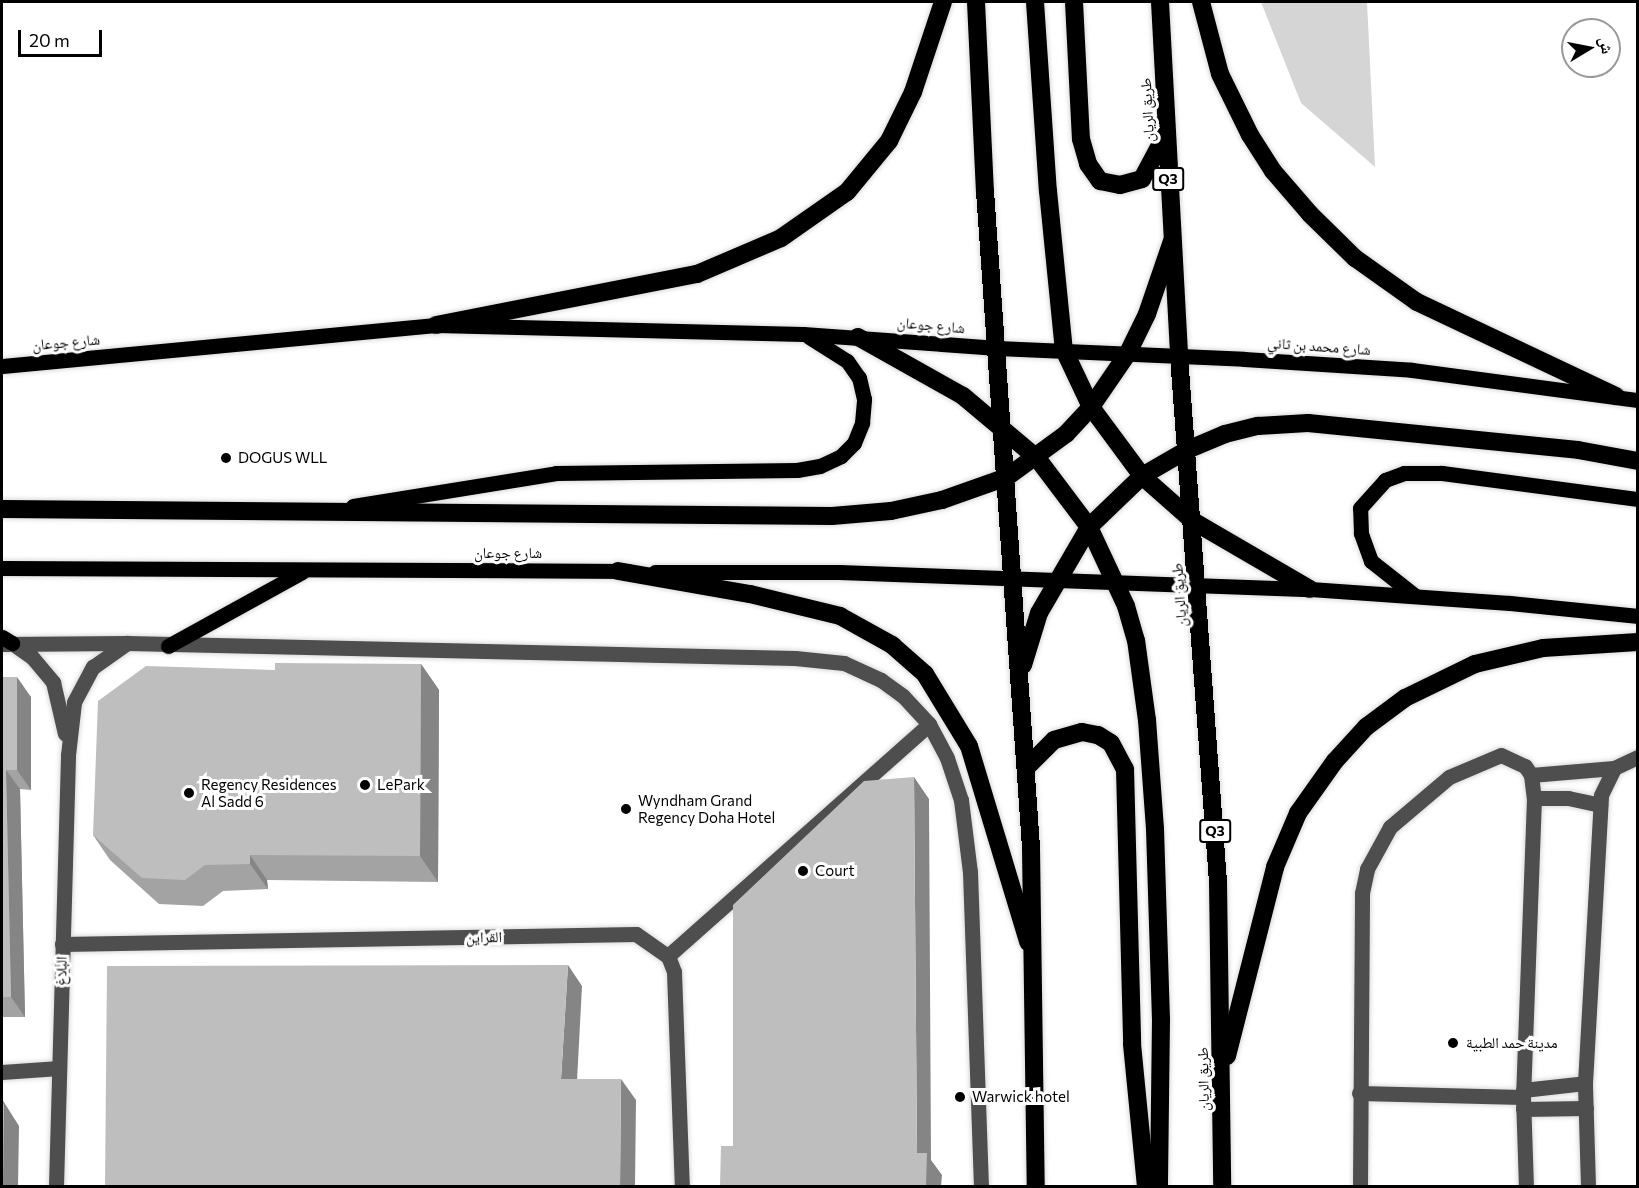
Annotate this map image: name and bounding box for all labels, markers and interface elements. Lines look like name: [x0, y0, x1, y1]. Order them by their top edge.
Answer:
scale bar: [21, 18, 105, 56]
north arrow: [1561, 18, 1621, 78]
text: 20 m: [29, 29, 70, 51]
text: ش: [1596, 35, 1618, 55]
street label: طريق الريان: [1136, 77, 1158, 143]
road number: Q3: [1152, 168, 1184, 190]
street label: شارع جوعان: [896, 313, 966, 337]
street label: شارع جوعان: [31, 330, 101, 354]
street label: شارع محمد بن ثاني: [1267, 333, 1371, 359]
place label: DOGUS WLL: [238, 449, 327, 467]
marker: DOGUS WLL: [219, 451, 233, 465]
street label: شارع جوعان: [474, 544, 542, 562]
street label: طريق الريان: [1168, 562, 1190, 628]
place label: Regency Residences Al Sadd 6: [201, 775, 336, 810]
place label: LePark: [377, 776, 425, 794]
marker: LePark: [358, 778, 372, 792]
marker: Regency Residences Al Sadd 6: [182, 786, 196, 800]
place label: Wyndham Grand Regency Doha Hotel: [638, 791, 775, 826]
marker: Wyndham Grand Regency Doha Hotel: [619, 802, 633, 816]
road number: Q3: [1198, 820, 1232, 842]
place label: Court: [815, 862, 855, 880]
marker: Court: [796, 864, 810, 878]
street label: القراين: [466, 928, 502, 946]
street label: البلاغ: [52, 956, 70, 986]
marker: مدينة حمد الطبية: [1444, 1034, 1462, 1052]
place label: مدينة حمد الطبية: [1466, 1034, 1558, 1052]
street label: طريق الريان: [1193, 1047, 1213, 1111]
place label: Warwick hotel: [972, 1088, 1070, 1106]
marker: Warwick hotel: [953, 1090, 967, 1104]

